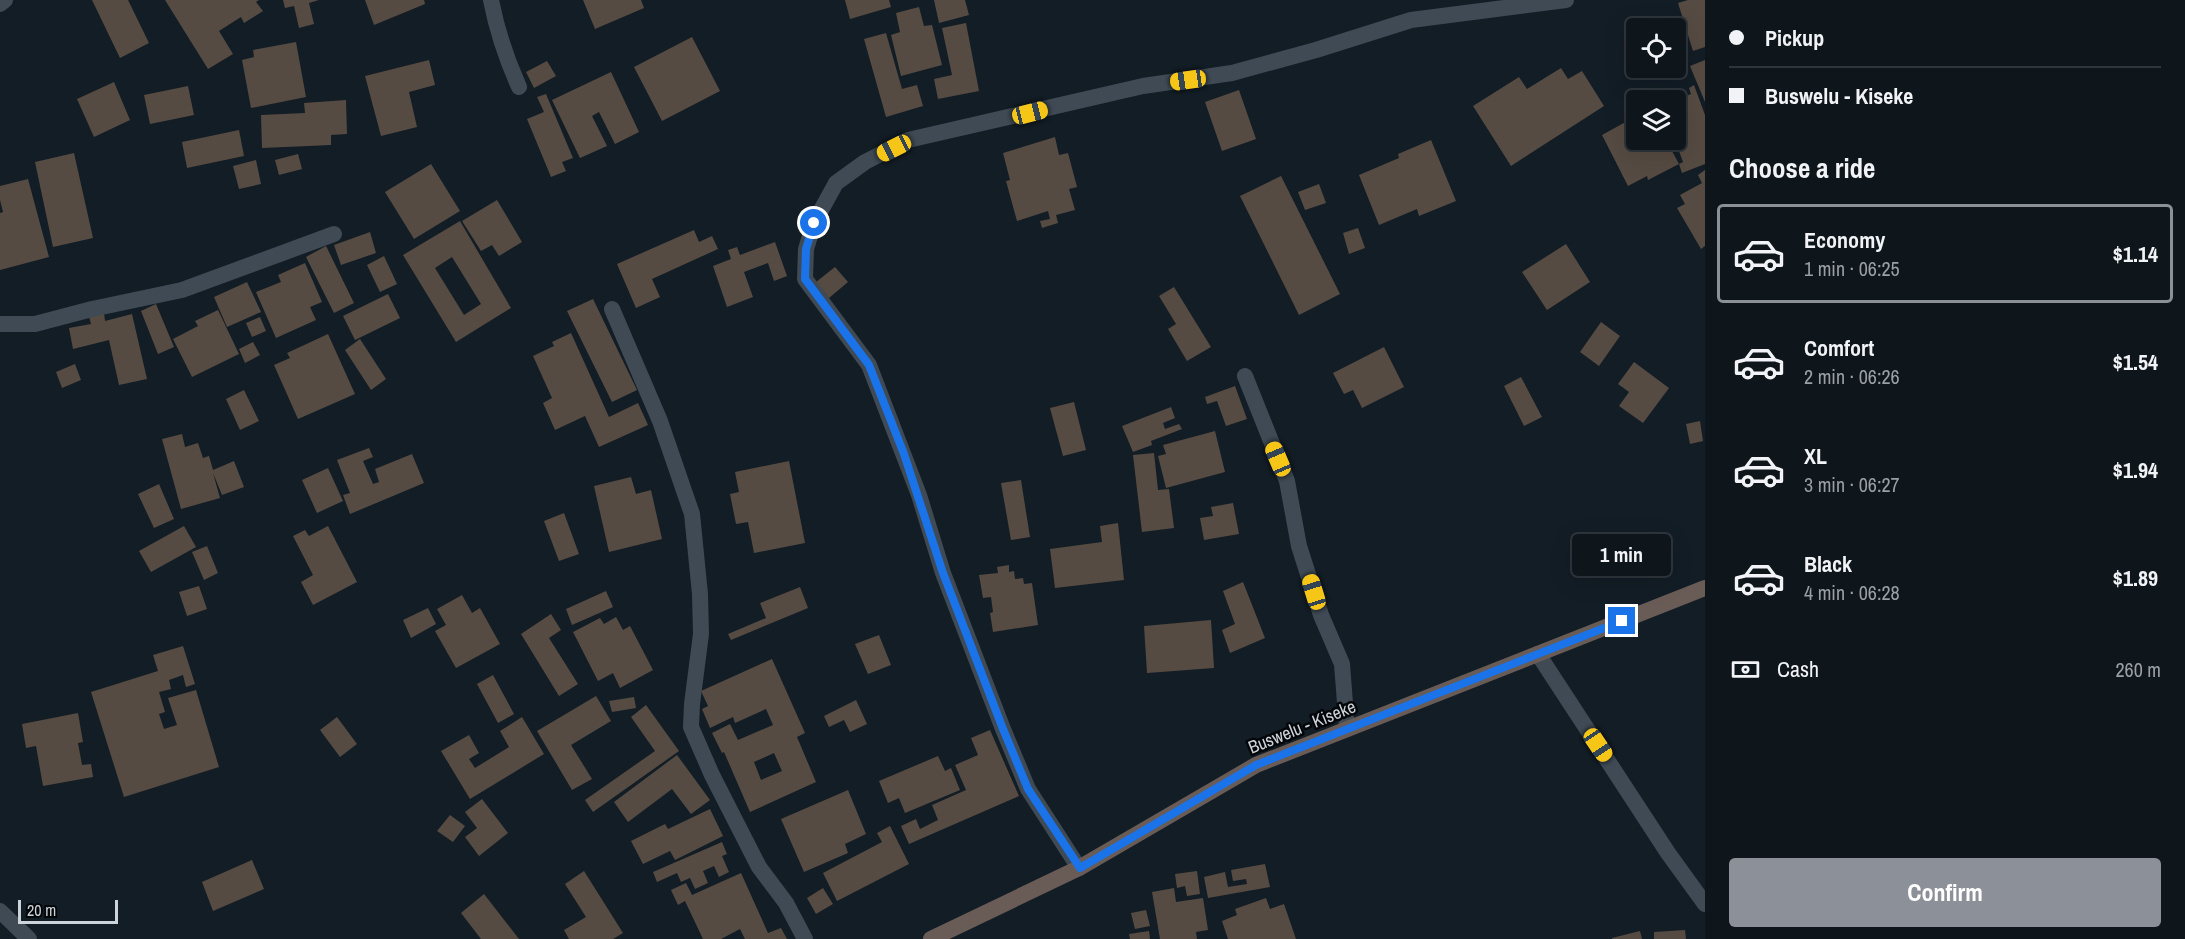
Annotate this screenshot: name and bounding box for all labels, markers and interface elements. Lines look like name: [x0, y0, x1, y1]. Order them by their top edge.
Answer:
map controls: [1626, 18, 1686, 150]
button: locate: [1626, 18, 1686, 78]
text: Pickup: [1765, 23, 1824, 53]
car: [1169, 69, 1207, 91]
text: Buswelu - Kiseke: [1765, 81, 1913, 111]
button: layers: [1626, 90, 1686, 150]
car: [1010, 100, 1050, 126]
car: [874, 132, 914, 164]
text: Choose a ride: [1729, 150, 1875, 186]
route start: [800, 209, 827, 236]
text: Economy: [1804, 225, 1885, 255]
icon: car: [1732, 227, 1786, 281]
text: $1.14: [2113, 239, 2158, 269]
text: 1 min · 06:25: [1804, 255, 1900, 282]
text: Comfort: [1804, 333, 1874, 363]
icon: car: [1732, 335, 1786, 389]
text: $1.54: [2113, 347, 2158, 377]
text: 2 min · 06:26: [1804, 363, 1900, 390]
car: [1263, 439, 1293, 479]
text: XL: [1804, 441, 1827, 471]
icon: car: [1732, 443, 1786, 497]
text: $1.94: [2113, 455, 2158, 485]
text: 3 min · 06:27: [1804, 471, 1900, 498]
callout: 1 min: [1572, 534, 1672, 576]
text: 1 min: [1600, 541, 1643, 568]
text: Black: [1804, 549, 1852, 579]
icon: car: [1732, 551, 1786, 605]
text: $1.89: [2113, 563, 2158, 593]
car: [1300, 572, 1328, 612]
text: 4 min · 06:28: [1804, 579, 1900, 606]
route end: [1608, 607, 1635, 634]
icon: cash: [1729, 653, 1762, 686]
text: Cash: [1777, 654, 1819, 684]
text: 260 m: [2115, 656, 2161, 683]
street label: Buswelu - Kiseke: [1244, 694, 1359, 759]
car: [1580, 725, 1616, 765]
button: Confirm: [1729, 858, 2161, 927]
scale bar: [18, 897, 118, 924]
text: 20 m: [27, 899, 56, 921]

